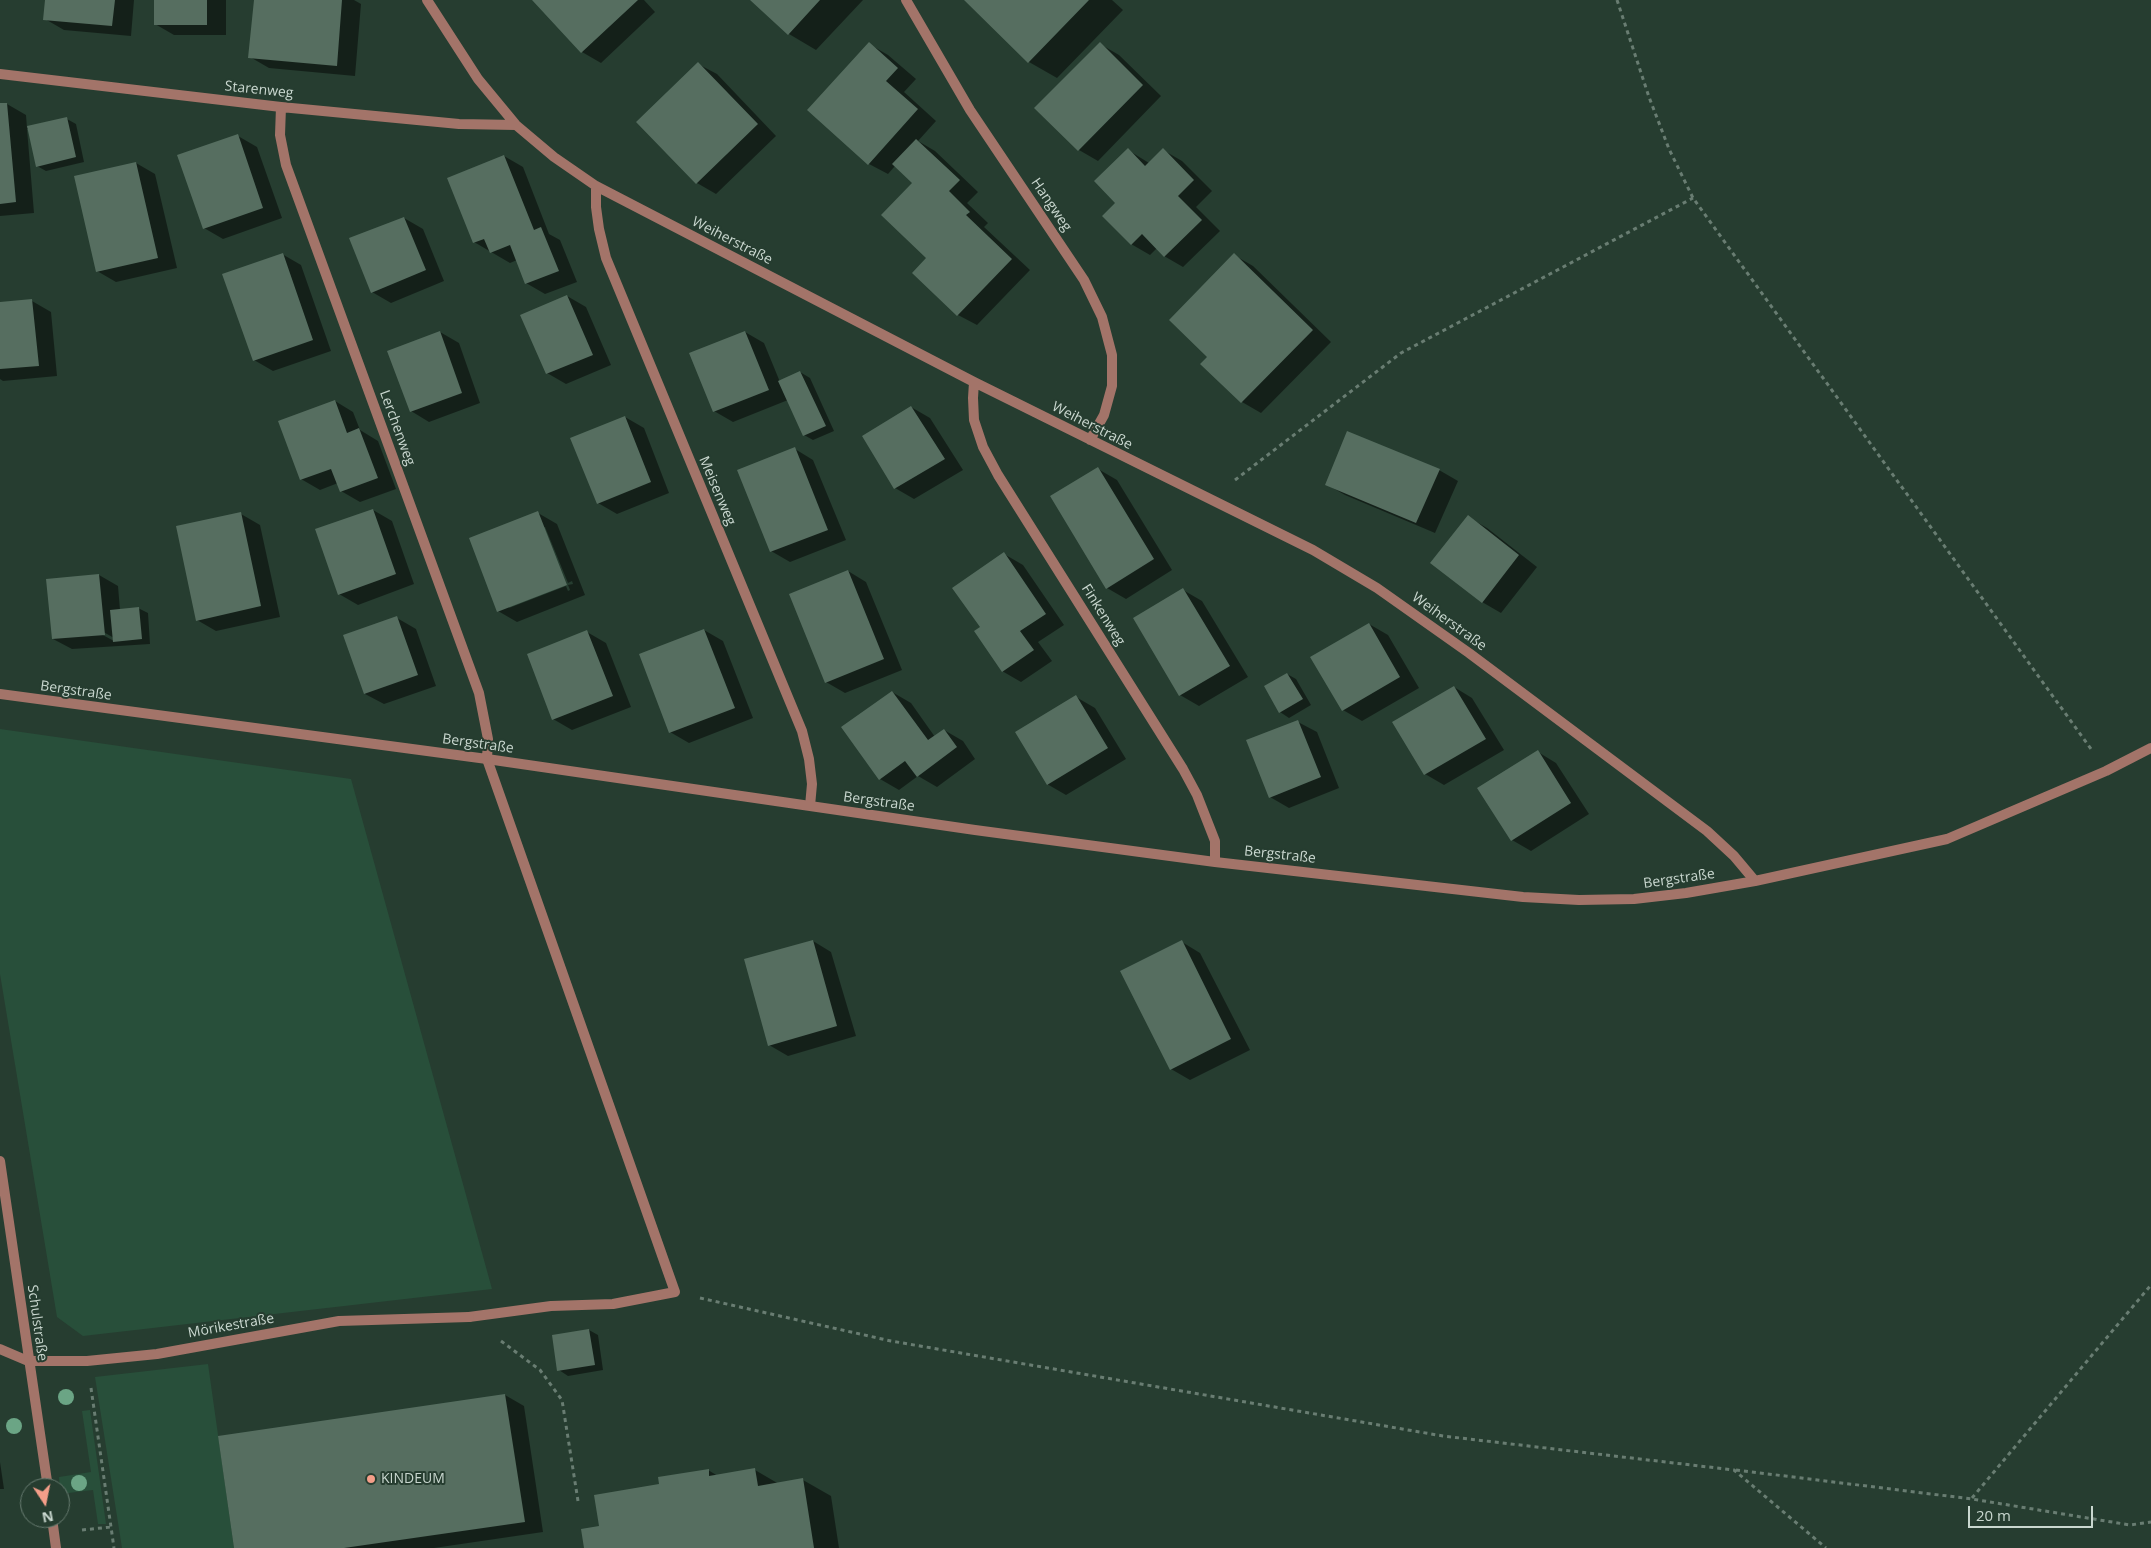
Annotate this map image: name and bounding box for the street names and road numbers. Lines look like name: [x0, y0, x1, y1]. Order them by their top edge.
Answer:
street label: Starenweg: [224, 78, 294, 102]
street label: Hangweg: [1027, 175, 1075, 235]
street label: Weiherstraße: [689, 213, 775, 269]
street label: Lerchenweg: [376, 388, 418, 468]
street label: Weiherstraße: [1049, 398, 1135, 454]
street label: Meisenweg: [695, 454, 739, 528]
street label: Finkenweg: [1077, 581, 1129, 649]
street label: Weiherstraße: [1408, 589, 1490, 655]
street label: Bergstraße: [39, 678, 113, 704]
street label: Bergstraße: [441, 731, 515, 757]
street label: Bergstraße: [842, 789, 916, 815]
street label: Bergstraße: [1243, 843, 1317, 867]
street label: Bergstraße: [1642, 866, 1716, 892]
street label: Schulstraße: [23, 1284, 51, 1362]
street label: Mörikestraße: [187, 1310, 275, 1342]

